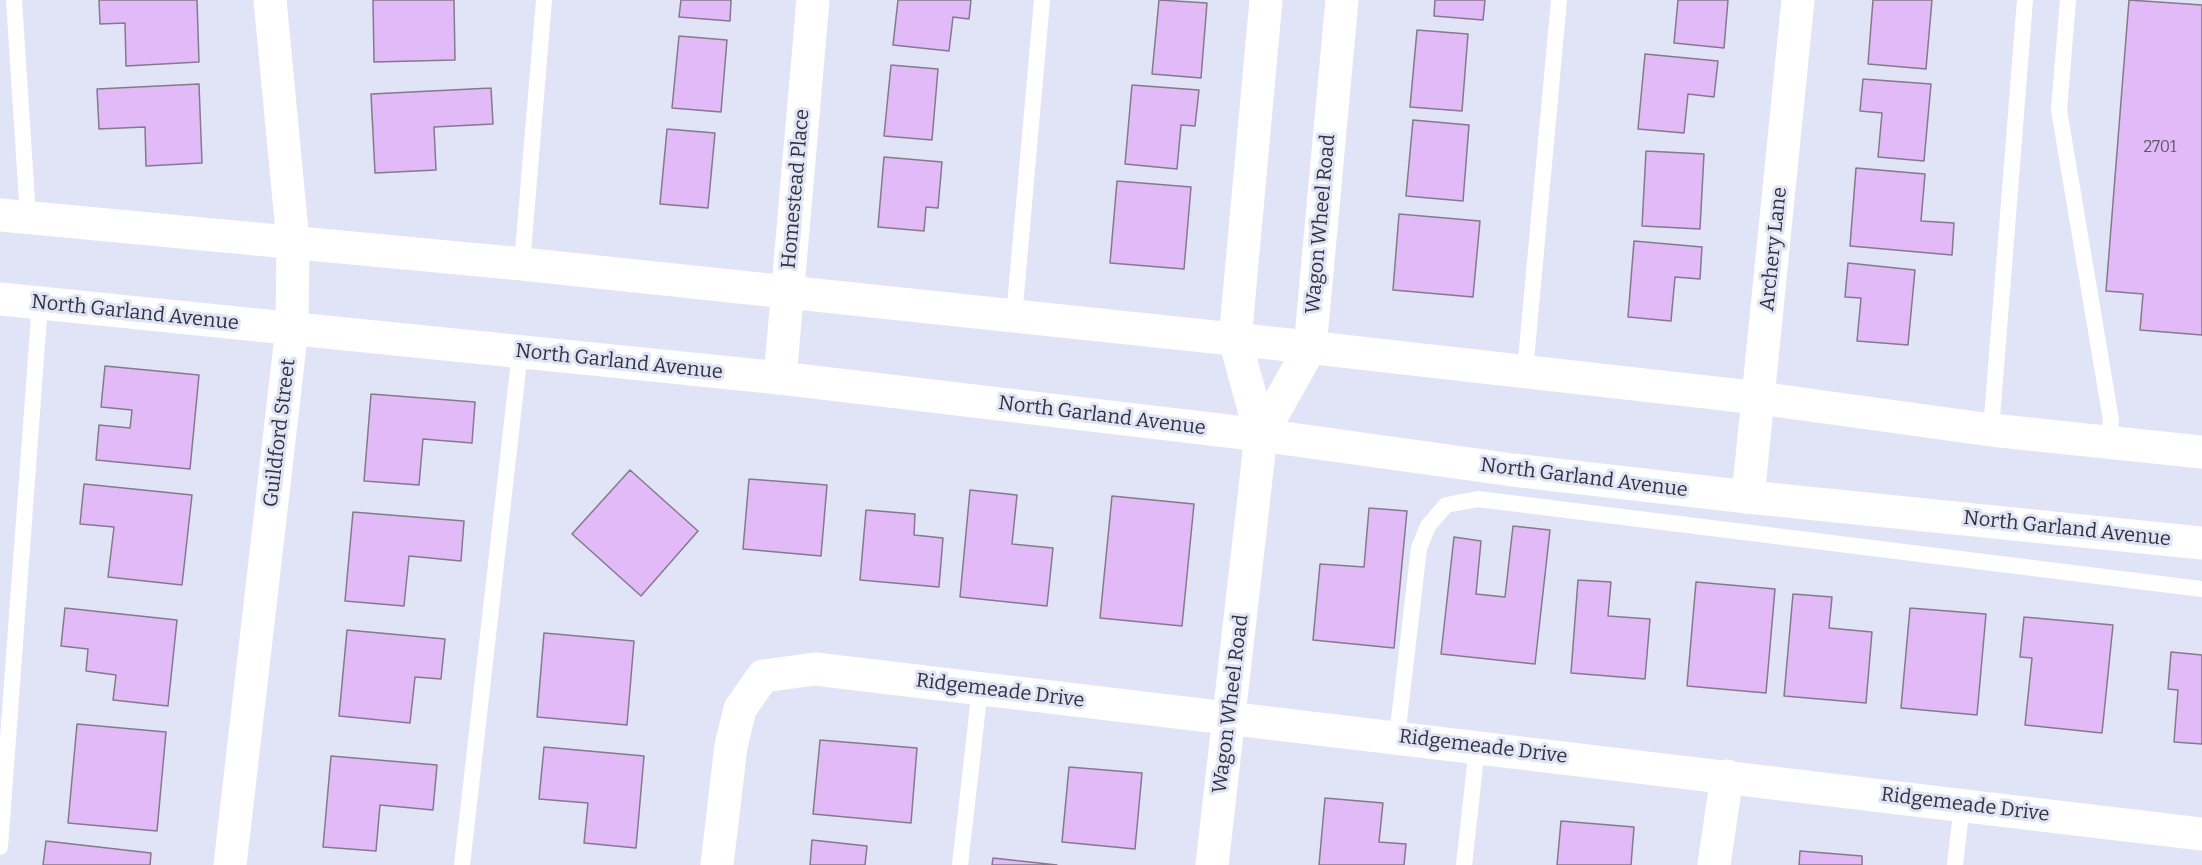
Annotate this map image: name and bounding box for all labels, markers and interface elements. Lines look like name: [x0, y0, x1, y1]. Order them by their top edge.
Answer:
street label: Homestead Place: [777, 108, 815, 270]
street label: Wagon Wheel Road: [1301, 133, 1341, 315]
house number: 2701: [2144, 138, 2176, 158]
street label: Archery Lane: [1756, 186, 1792, 312]
street label: North Garland Avenue: [30, 290, 240, 336]
street label: North Garland Avenue: [514, 339, 724, 385]
street label: Guildford Street: [259, 357, 301, 509]
street label: North Garland Avenue: [997, 391, 1207, 441]
street label: North Garland Avenue: [1479, 453, 1689, 503]
street label: North Garland Avenue: [1962, 506, 2172, 552]
street label: Wagon Wheel Road: [1208, 613, 1254, 795]
street label: Ridgemeade Drive: [914, 669, 1086, 713]
street label: Ridgemeade Drive: [1397, 725, 1569, 769]
street label: Ridgemeade Drive: [1879, 783, 2051, 827]

